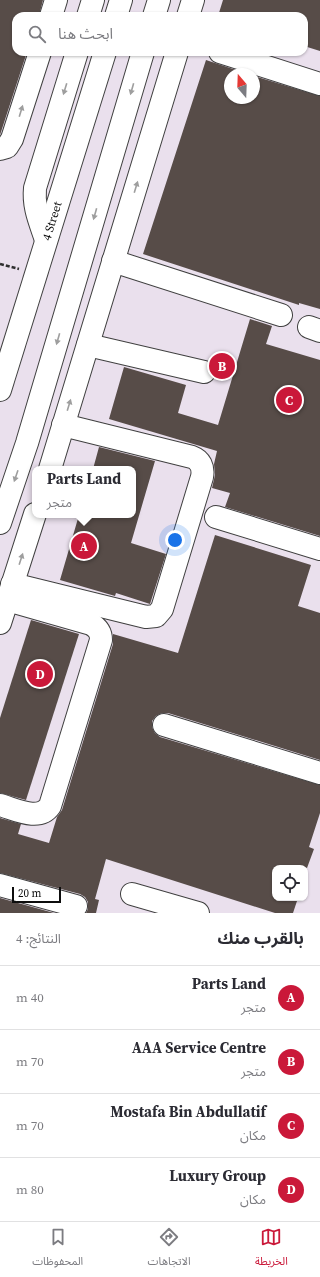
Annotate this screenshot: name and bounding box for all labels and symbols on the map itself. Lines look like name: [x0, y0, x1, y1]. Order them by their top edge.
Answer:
north arrow: [224, 68, 260, 104]
one-way arrow: [62, 84, 68, 96]
one-way arrow: [129, 84, 135, 96]
one-way arrow: [18, 105, 24, 117]
one-way arrow: [133, 181, 139, 193]
street label: 4 Street: [39, 200, 65, 242]
one-way arrow: [92, 208, 98, 220]
one-way arrow: [55, 333, 61, 345]
pin: B: [209, 351, 235, 381]
pin: C: [276, 385, 302, 415]
one-way arrow: [66, 399, 72, 411]
one-way arrow: [13, 471, 19, 483]
your location: [165, 530, 185, 550]
pin: A: [71, 531, 97, 561]
one-way arrow: [18, 552, 24, 564]
pin: D: [27, 659, 53, 689]
scale bar: [12, 885, 61, 904]

